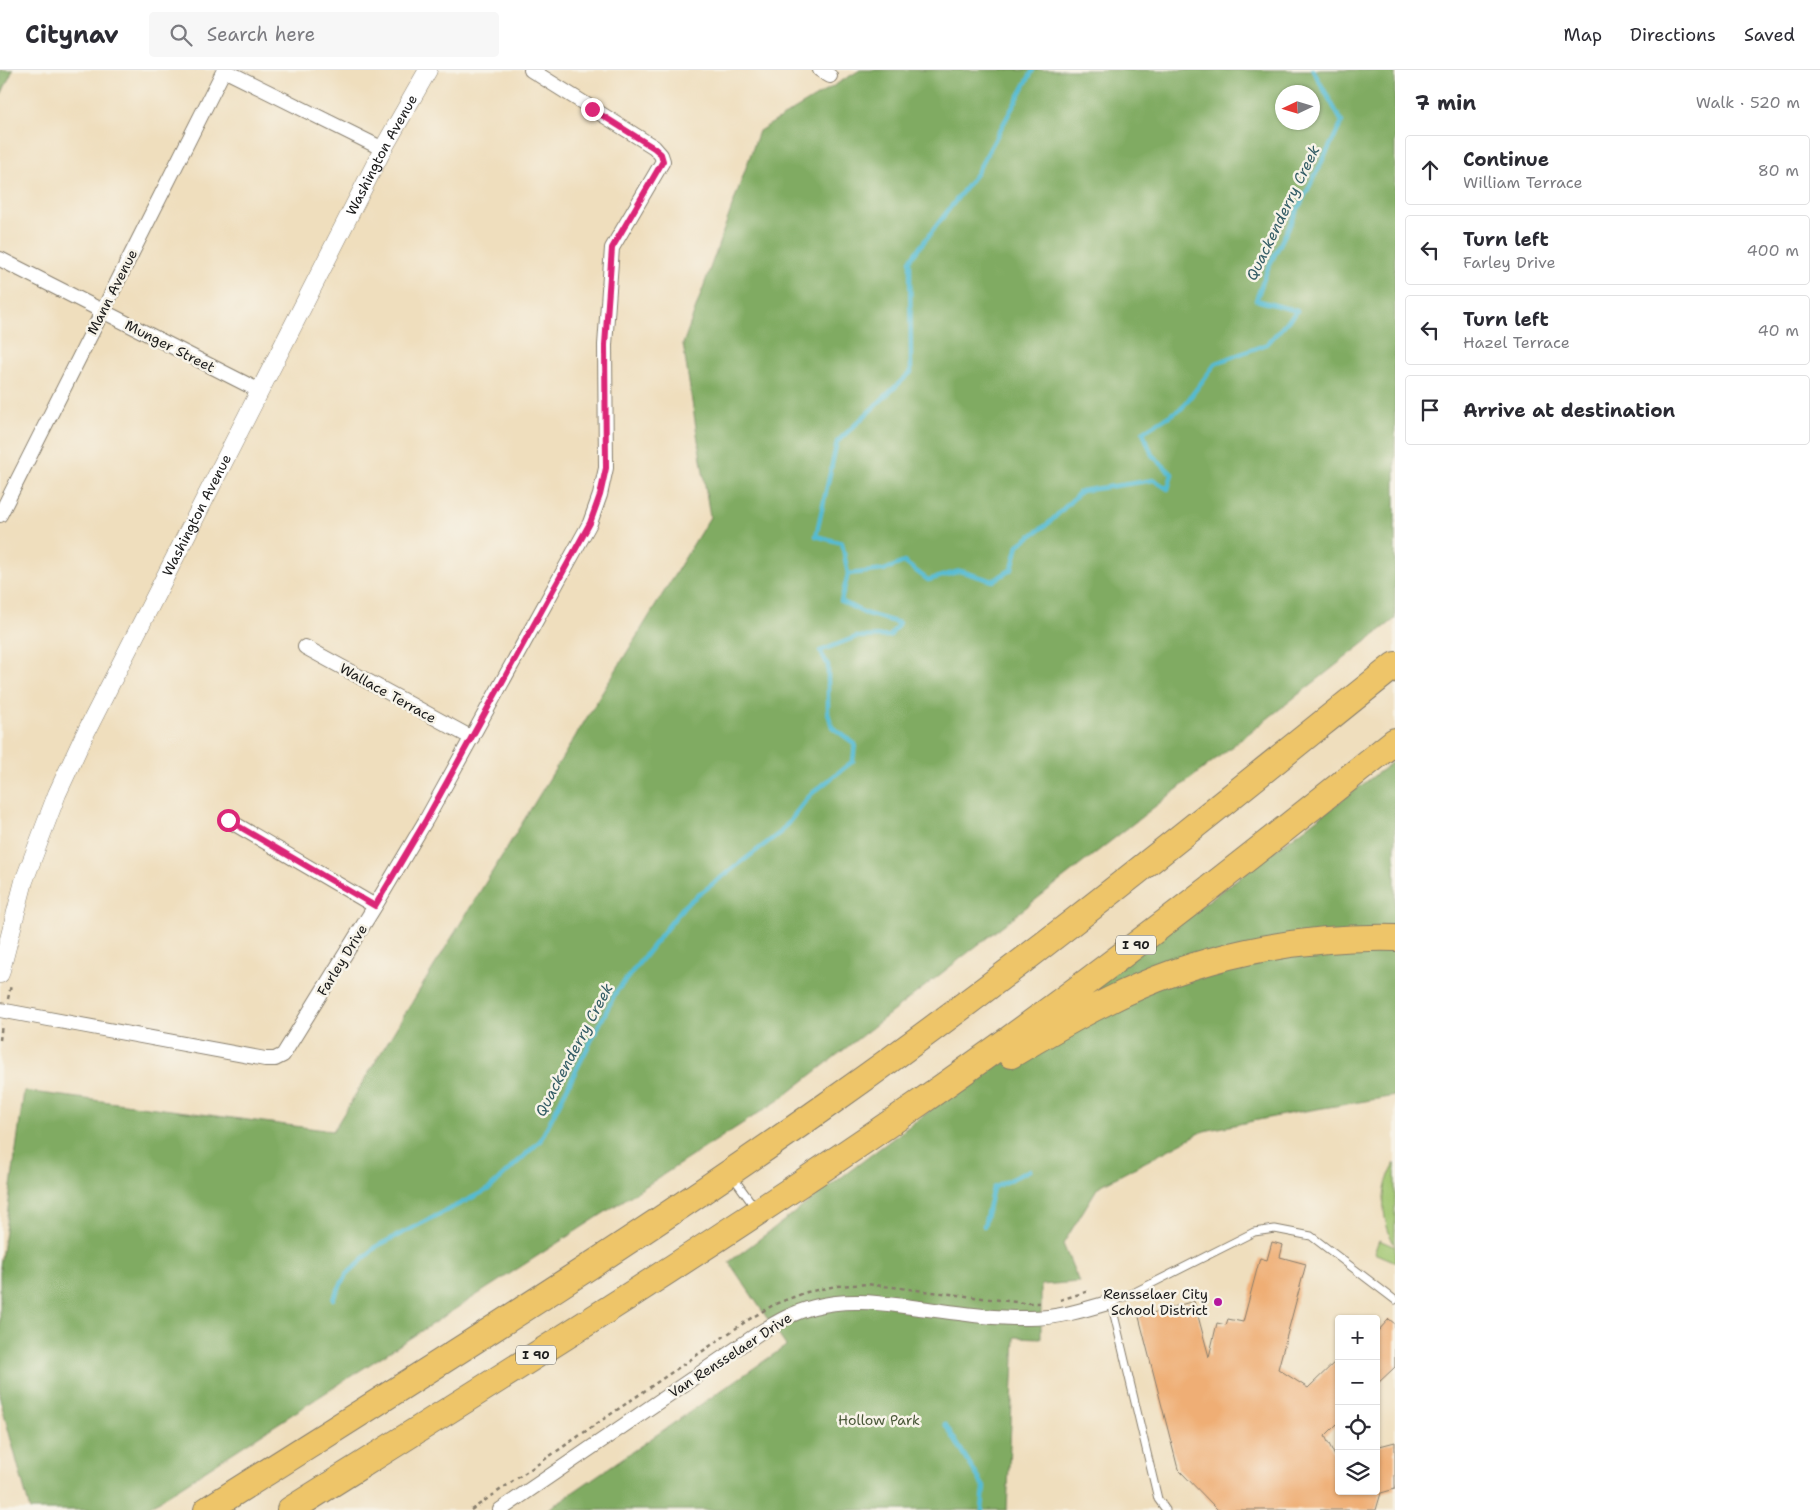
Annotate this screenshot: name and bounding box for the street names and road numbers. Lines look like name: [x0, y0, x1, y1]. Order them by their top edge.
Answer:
street label: Washington Avenue: [342, 91, 421, 218]
street label: Mann Avenue: [83, 246, 141, 338]
street label: Munger Street: [122, 316, 218, 376]
street label: Washington Avenue: [158, 451, 235, 579]
street label: Wallace Terrace: [336, 659, 440, 727]
street label: Farley Drive: [313, 921, 371, 999]
road number: I 90: [1116, 936, 1156, 954]
street label: Van Rensselaer Drive: [665, 1308, 795, 1402]
road number: I 90: [516, 1346, 556, 1364]

